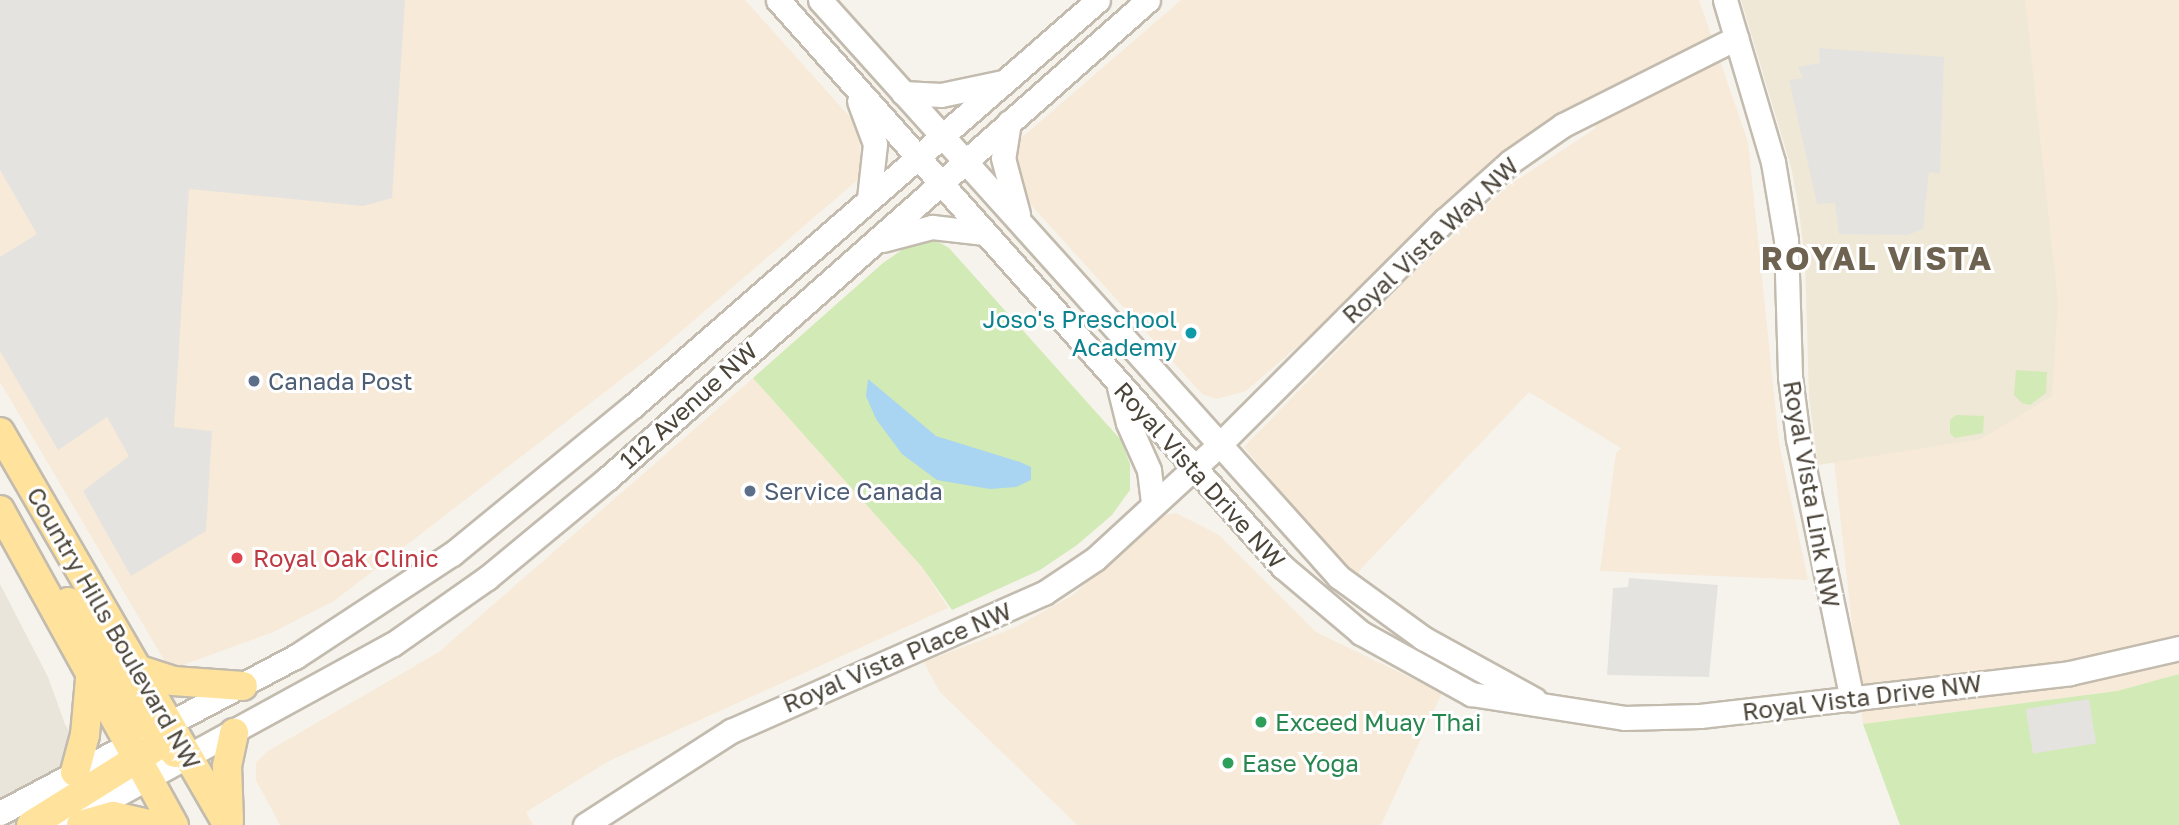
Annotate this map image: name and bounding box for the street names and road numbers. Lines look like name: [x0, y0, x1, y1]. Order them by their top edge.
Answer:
street label: Royal Vista Way NW: [1336, 151, 1524, 329]
street label: 112 Avenue NW: [613, 336, 763, 474]
street label: Royal Vista Drive NW: [1109, 376, 1291, 574]
street label: Royal Vista Link NW: [1778, 378, 1846, 610]
street label: Country Hills Boulevard NW: [21, 482, 207, 774]
street label: Royal Vista Place NW: [778, 596, 1016, 718]
street label: Royal Vista Drive NW: [1741, 668, 1983, 726]

